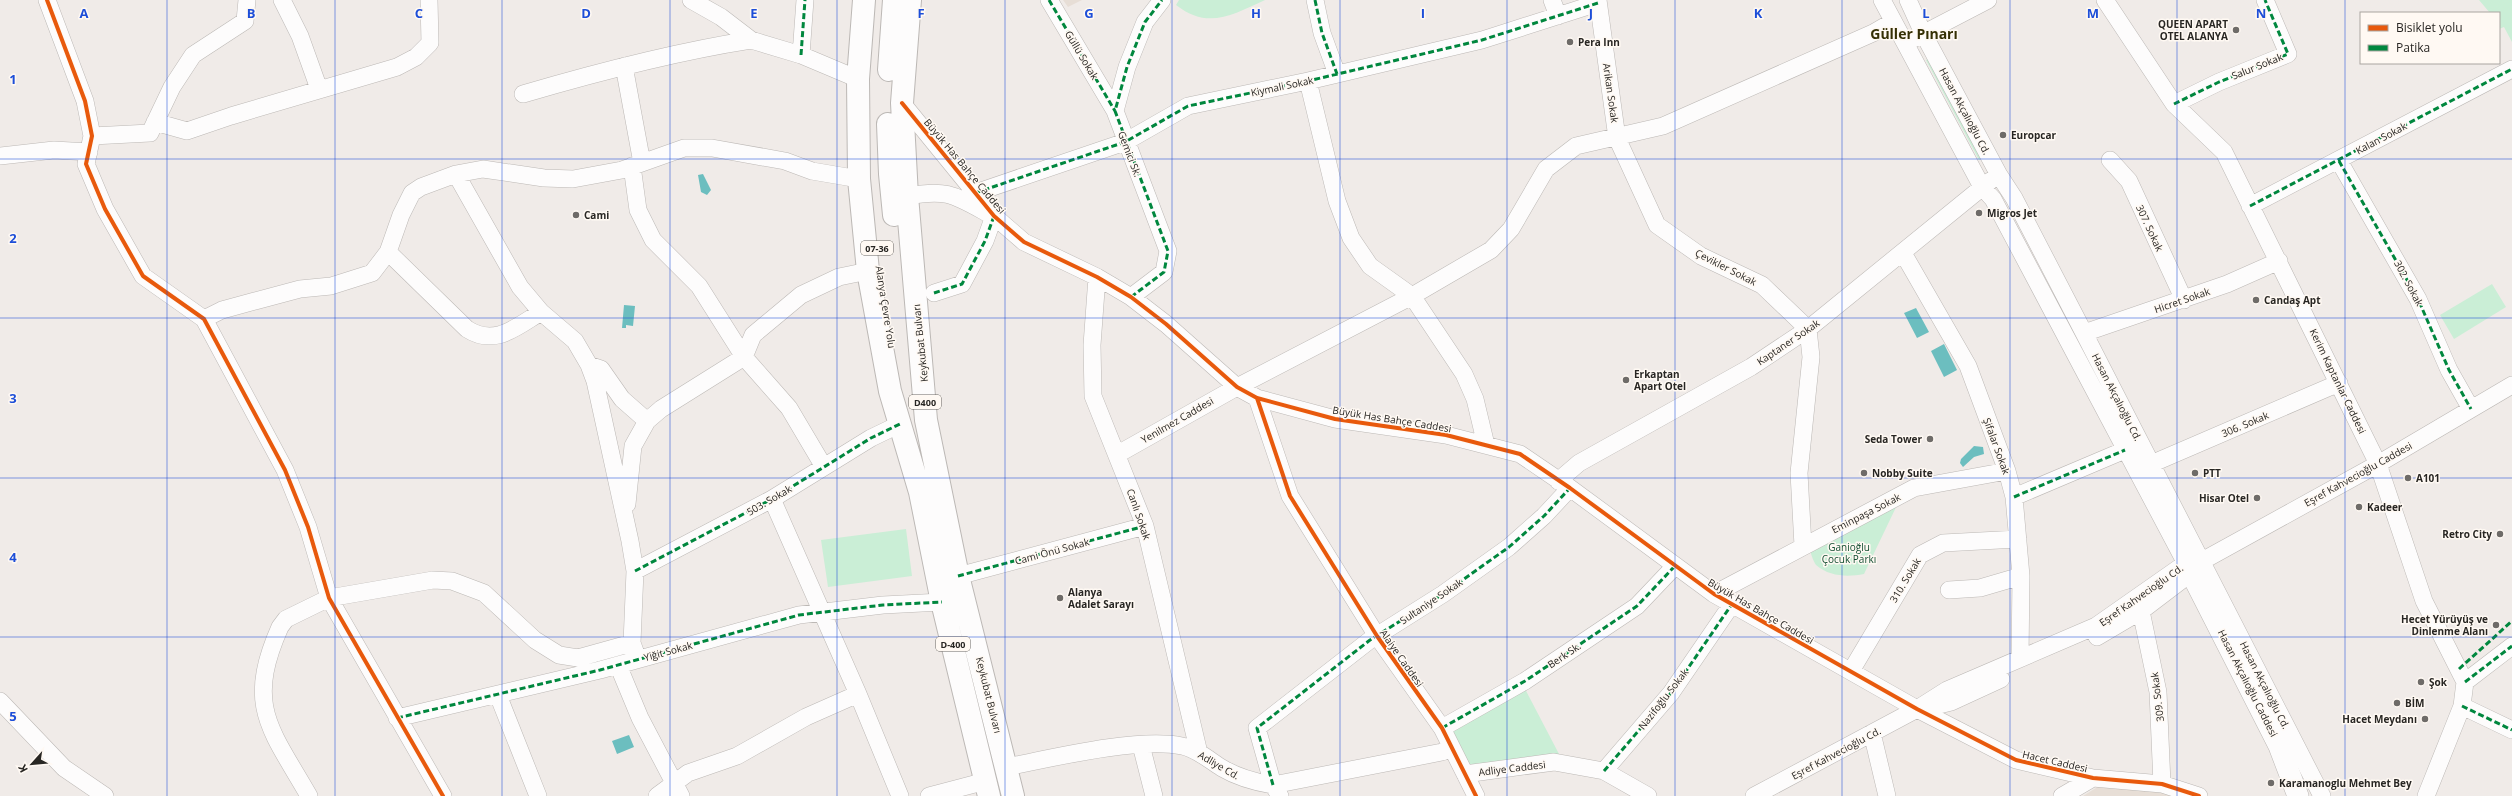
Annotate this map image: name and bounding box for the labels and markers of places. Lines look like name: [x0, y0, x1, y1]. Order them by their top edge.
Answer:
place label: QUEEN APART OTEL ALANYA: [2158, 17, 2228, 43]
marker: QUEEN APART OTEL ALANYA: [2231, 25, 2241, 35]
place label: Pera Inn: [1578, 35, 1620, 49]
marker: Pera Inn: [1565, 37, 1575, 47]
place label: Europcar: [2011, 128, 2056, 142]
marker: Europcar: [1998, 130, 2008, 140]
place label: Migros Jet: [1987, 206, 2038, 220]
place label: Cami: [584, 208, 609, 222]
marker: Migros Jet: [1974, 208, 1984, 218]
marker: Cami: [571, 210, 581, 220]
place label: Candaş Apt: [2264, 293, 2321, 307]
marker: Candaş Apt: [2251, 295, 2261, 305]
place label: Erkaptan Apart Otel: [1634, 367, 1686, 393]
marker: Erkaptan Apart Otel: [1621, 375, 1631, 385]
place label: Seda Tower: [1865, 432, 1922, 446]
marker: Seda Tower: [1925, 434, 1935, 444]
place label: Nobby Suite: [1872, 466, 1933, 480]
place label: PTT: [2203, 466, 2221, 480]
marker: Nobby Suite: [1859, 468, 1869, 478]
marker: PTT: [2190, 468, 2200, 478]
place label: A101: [2416, 471, 2440, 485]
marker: A101: [2403, 473, 2413, 483]
place label: Hisar Otel: [2199, 491, 2249, 505]
marker: Hisar Otel: [2252, 493, 2262, 503]
place label: Kadeer: [2367, 500, 2403, 514]
marker: Kadeer: [2354, 502, 2364, 512]
place label: Retro City: [2442, 527, 2492, 541]
marker: Retro City: [2495, 529, 2505, 539]
place label: Alanya Adalet Sarayı: [1068, 585, 1134, 611]
marker: Alanya Adalet Sarayı: [1055, 593, 1065, 603]
place label: Hecet Yürüyüş ve Dinlenme Alanı: [2401, 612, 2488, 638]
marker: Hecet Yürüyüş ve Dinlenme Alanı: [2491, 620, 2501, 630]
place label: Şok: [2429, 675, 2448, 689]
marker: Şok: [2416, 677, 2426, 687]
place label: BİM: [2405, 696, 2424, 710]
marker: BİM: [2392, 698, 2402, 708]
place label: Hacet Meydanı: [2342, 712, 2417, 726]
marker: Hacet Meydanı: [2420, 714, 2430, 724]
place label: Karamanoglu Mehmet Bey: [2279, 776, 2412, 790]
marker: Karamanoglu Mehmet Bey: [2266, 778, 2276, 788]

